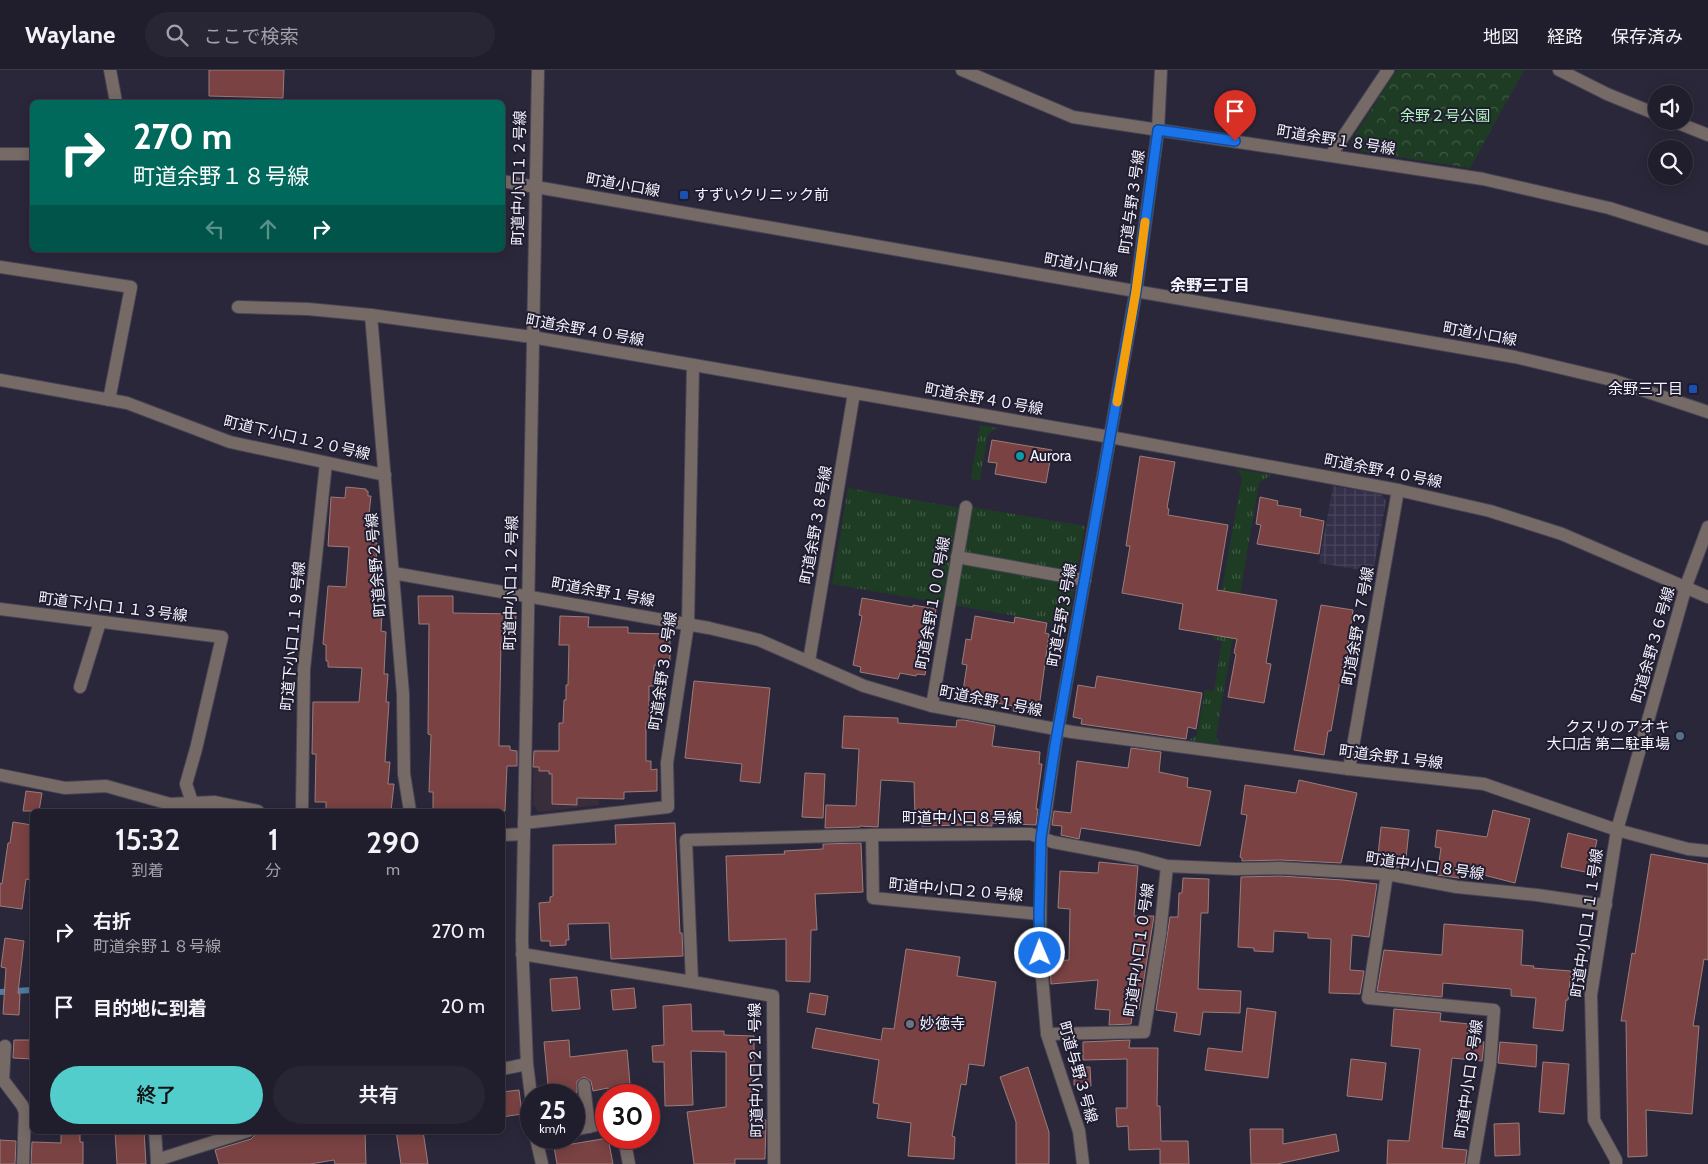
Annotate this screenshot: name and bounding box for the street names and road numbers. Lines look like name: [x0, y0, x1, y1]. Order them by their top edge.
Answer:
street label: 町道中小口１２号線: [509, 110, 529, 246]
street label: 町道余野１８号線: [1275, 122, 1397, 158]
street label: 町道与野３号線: [1116, 149, 1148, 255]
street label: 町道小口線: [584, 170, 662, 200]
street label: 町道小口線: [1042, 250, 1120, 280]
street label: 町道余野４０号線: [524, 311, 646, 349]
street label: 町道小口線: [1441, 319, 1519, 349]
street label: 町道余野４０号線: [923, 380, 1045, 418]
street label: 町道下小口１２０号線: [222, 412, 372, 464]
street label: 町道余野４０号線: [1322, 451, 1444, 491]
street label: 町道余野３８号線: [797, 464, 835, 586]
street label: 町道余野２号線: [362, 512, 390, 618]
street label: 町道中小口１２号線: [501, 515, 521, 651]
street label: 町道余野１００号線: [912, 535, 954, 671]
street label: 町道下小口１１９号線: [277, 560, 309, 712]
street label: 町道与野３号線: [1044, 562, 1080, 668]
street label: 町道余野３７号線: [1339, 565, 1377, 687]
street label: 町道余野１号線: [550, 574, 656, 610]
street label: 町道余野３６号線: [1628, 585, 1678, 705]
street label: 町道下小口１１３号線: [37, 589, 189, 625]
street label: 町道余野３９号線: [646, 610, 680, 732]
street label: 町道余野１号線: [938, 682, 1044, 720]
street label: 町道余野１号線: [1338, 742, 1444, 772]
street label: 町道中小口８号線: [902, 809, 1022, 827]
street label: 町道中小口１１１号線: [1568, 847, 1606, 999]
street label: 町道中小口８号線: [1364, 849, 1486, 883]
street label: 町道中小口２０号線: [888, 875, 1024, 905]
street label: 町道中小口１０号線: [1121, 882, 1157, 1018]
street label: 町道中小口２１号線: [746, 1002, 766, 1138]
street label: 町道中小口９号線: [1452, 1018, 1486, 1140]
street label: 町道与野３号線: [1055, 1019, 1101, 1125]

